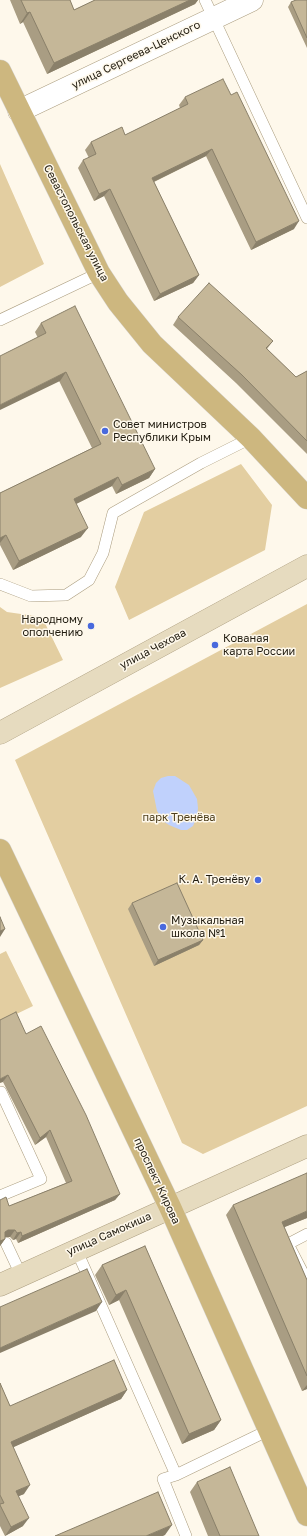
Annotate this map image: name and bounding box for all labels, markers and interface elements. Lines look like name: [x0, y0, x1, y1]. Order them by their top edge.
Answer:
street label: улица Сергеева-Ценского: [69, 18, 203, 92]
street label: Севастопольская улица: [41, 162, 111, 284]
place label: Совет министров Республики Крым: [113, 418, 211, 444]
marker: Совет министров Республики Крым: [100, 426, 110, 436]
place label: Народному ополчению: [21, 613, 83, 639]
marker: Народному ополчению: [86, 621, 96, 631]
street label: улица Чехова: [118, 626, 188, 672]
place label: Кованая карта России: [223, 632, 295, 658]
marker: Кованая карта России: [210, 640, 220, 650]
park label: парк Тренёва: [142, 811, 216, 825]
place label: К. А. Тренёву: [179, 873, 250, 887]
marker: К. А. Тренёву: [253, 875, 263, 885]
place label: Музыкальная школа №1: [171, 914, 244, 940]
marker: Музыкальная школа №1: [158, 922, 168, 932]
street label: проспект Кирова: [131, 1136, 183, 1226]
street label: улица Самокиша: [65, 1209, 153, 1259]

